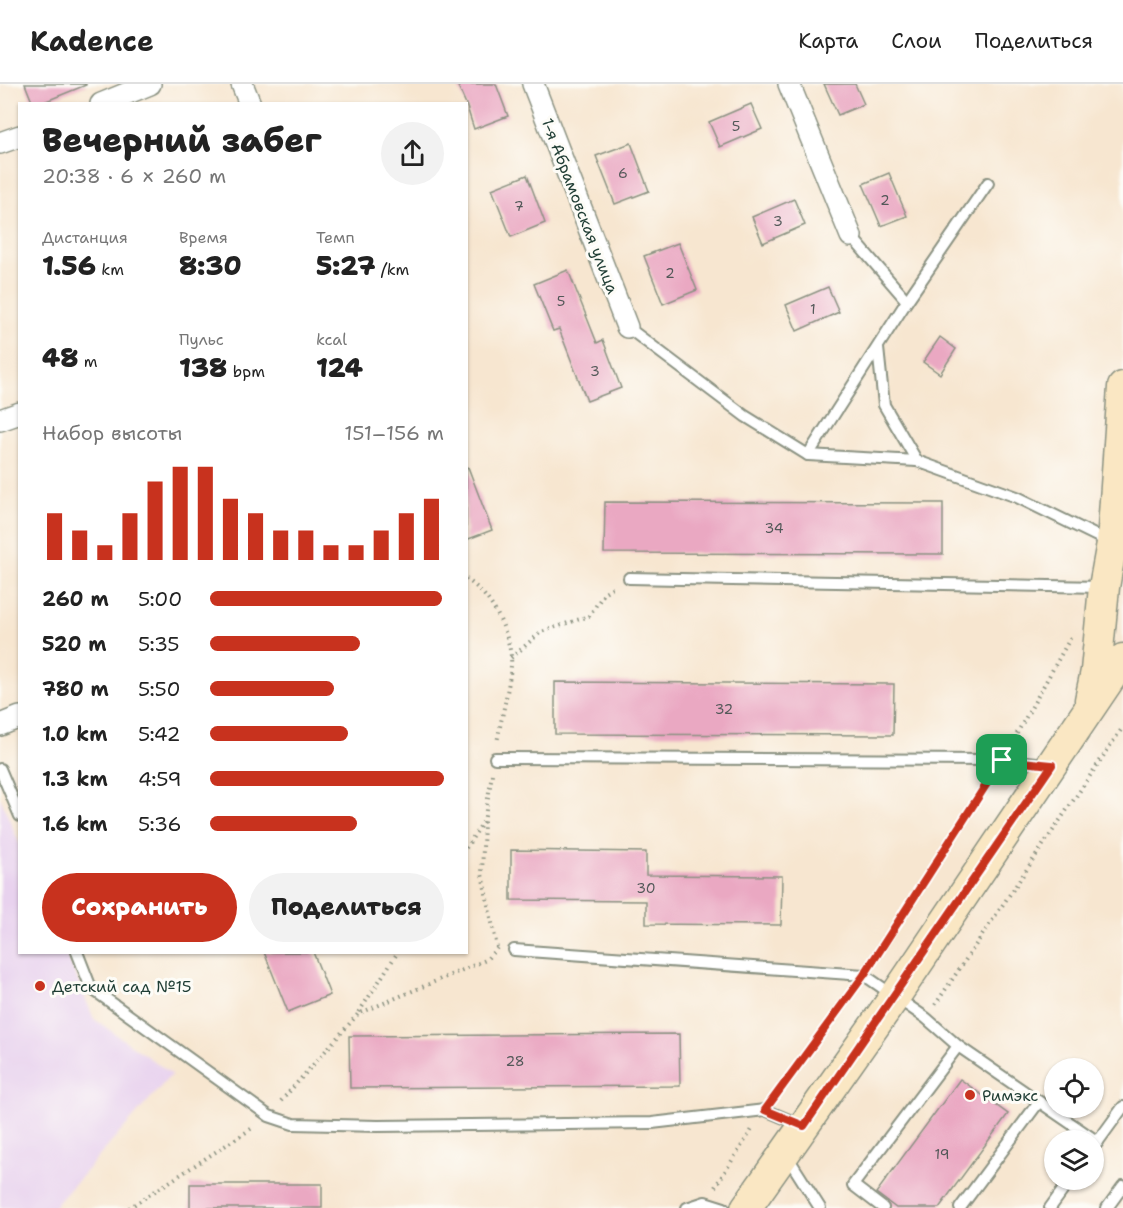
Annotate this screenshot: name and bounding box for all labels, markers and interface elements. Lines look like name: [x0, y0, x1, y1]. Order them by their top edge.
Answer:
text: Kadence: [30, 22, 154, 60]
text: Карта: [798, 27, 858, 55]
text: Слои: [891, 27, 942, 55]
text: Поделиться: [975, 27, 1093, 55]
street label: 1-я Абрамовская улица: [537, 115, 623, 297]
house number: 5: [732, 117, 740, 135]
text: Вечерний забег: [42, 118, 322, 163]
button: share: [381, 122, 444, 185]
text: 20:38 · 6 × 260 m: [42, 163, 226, 189]
house number: 6: [618, 164, 628, 182]
house number: 2: [880, 191, 890, 209]
house number: 7: [514, 197, 524, 215]
house number: 3: [773, 212, 783, 230]
text: Дистанция: [42, 227, 128, 248]
text: Время: [179, 227, 228, 248]
text: Темп: [316, 227, 355, 248]
text: 1.56: [42, 248, 96, 283]
text: 8:30: [179, 248, 242, 283]
text: 5:27: [316, 248, 375, 283]
text: km: [96, 259, 124, 280]
text: /km: [375, 259, 409, 280]
house number: 2: [665, 264, 675, 282]
house number: 5: [557, 292, 565, 310]
house number: 1: [810, 300, 816, 318]
text: Пульс: [179, 329, 224, 350]
text: kcal: [316, 329, 347, 350]
text: 48: [42, 340, 78, 375]
text: 138: [179, 350, 227, 385]
text: 124: [316, 350, 363, 385]
text: m: [78, 351, 98, 372]
text: bpm: [227, 361, 265, 382]
house number: 3: [590, 362, 600, 380]
text: Набор высоты: [42, 420, 182, 446]
text: 151–156 m: [344, 420, 444, 446]
house number: 34: [764, 519, 784, 537]
text: 260 m: [42, 586, 109, 612]
text: 5:00: [138, 586, 182, 612]
text: 520 m: [42, 631, 107, 657]
text: 5:35: [138, 631, 180, 657]
text: 780 m: [42, 676, 109, 702]
text: 5:50: [138, 676, 181, 702]
house number: 32: [715, 700, 733, 718]
text: 1.0 km: [42, 721, 107, 747]
text: 5:42: [138, 721, 180, 747]
pin: [976, 734, 1027, 785]
icon: arrive: [985, 743, 1018, 776]
text: 1.3 km: [42, 766, 108, 792]
text: 4:59: [138, 766, 182, 792]
text: 1.6 km: [42, 811, 108, 837]
text: 5:36: [138, 811, 181, 837]
button: Сохранить: [42, 873, 237, 942]
button: Поделиться: [249, 873, 444, 942]
house number: 30: [636, 879, 656, 897]
place label: Детский сад №15: [52, 976, 192, 997]
marker: Детский сад №15: [33, 979, 47, 993]
house number: 28: [505, 1052, 525, 1070]
map controls: [1044, 1058, 1104, 1190]
button: locate: [1044, 1058, 1104, 1118]
place label: Римэкс: [982, 1085, 1038, 1106]
marker: Римэкс: [963, 1088, 977, 1102]
button: layers: [1044, 1130, 1104, 1190]
house number: 19: [934, 1145, 950, 1163]

